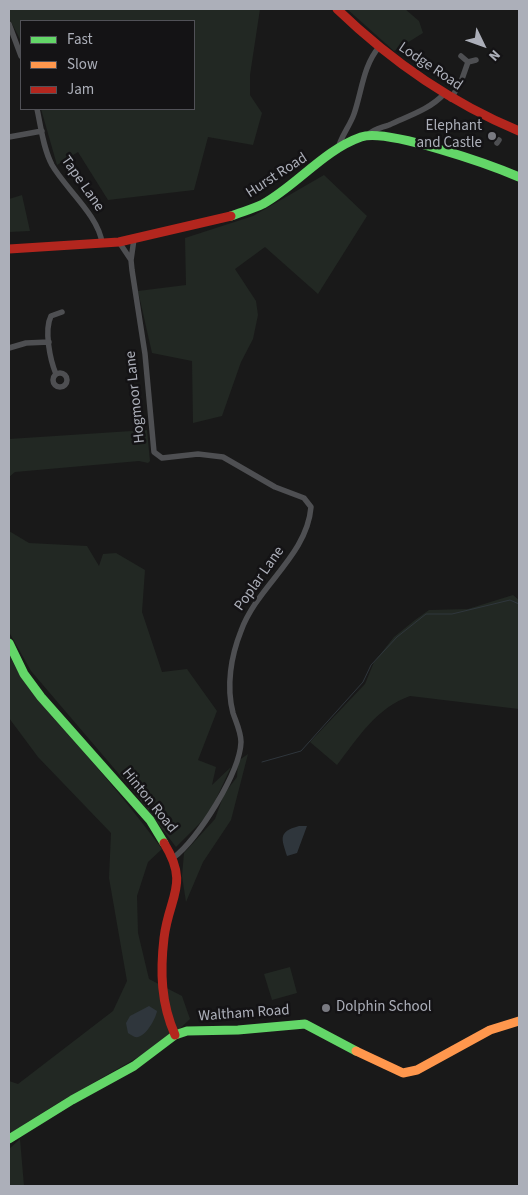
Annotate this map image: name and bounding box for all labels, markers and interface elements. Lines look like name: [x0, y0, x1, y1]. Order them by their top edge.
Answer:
legend: [20, 20, 195, 110]
north arrow: [458, 20, 508, 70]
text: Fast: [67, 29, 93, 50]
street label: Lodge Road: [394, 39, 466, 95]
text: N: [484, 45, 505, 65]
text: Slow: [67, 54, 98, 75]
text: Jam: [67, 79, 94, 100]
place label: Elephant and Castle: [416, 118, 482, 153]
marker: Elephant and Castle: [486, 130, 498, 142]
street label: Hurst Road: [243, 150, 311, 202]
street label: Tape Lane: [56, 153, 108, 215]
street label: Hogmoor Lane: [122, 350, 150, 444]
street label: Poplar Lane: [231, 543, 289, 615]
street label: Hinton Road: [117, 765, 181, 837]
place label: Dolphin School: [336, 999, 432, 1017]
street label: Waltham Road: [198, 1002, 290, 1026]
marker: Dolphin School: [320, 1002, 332, 1014]

